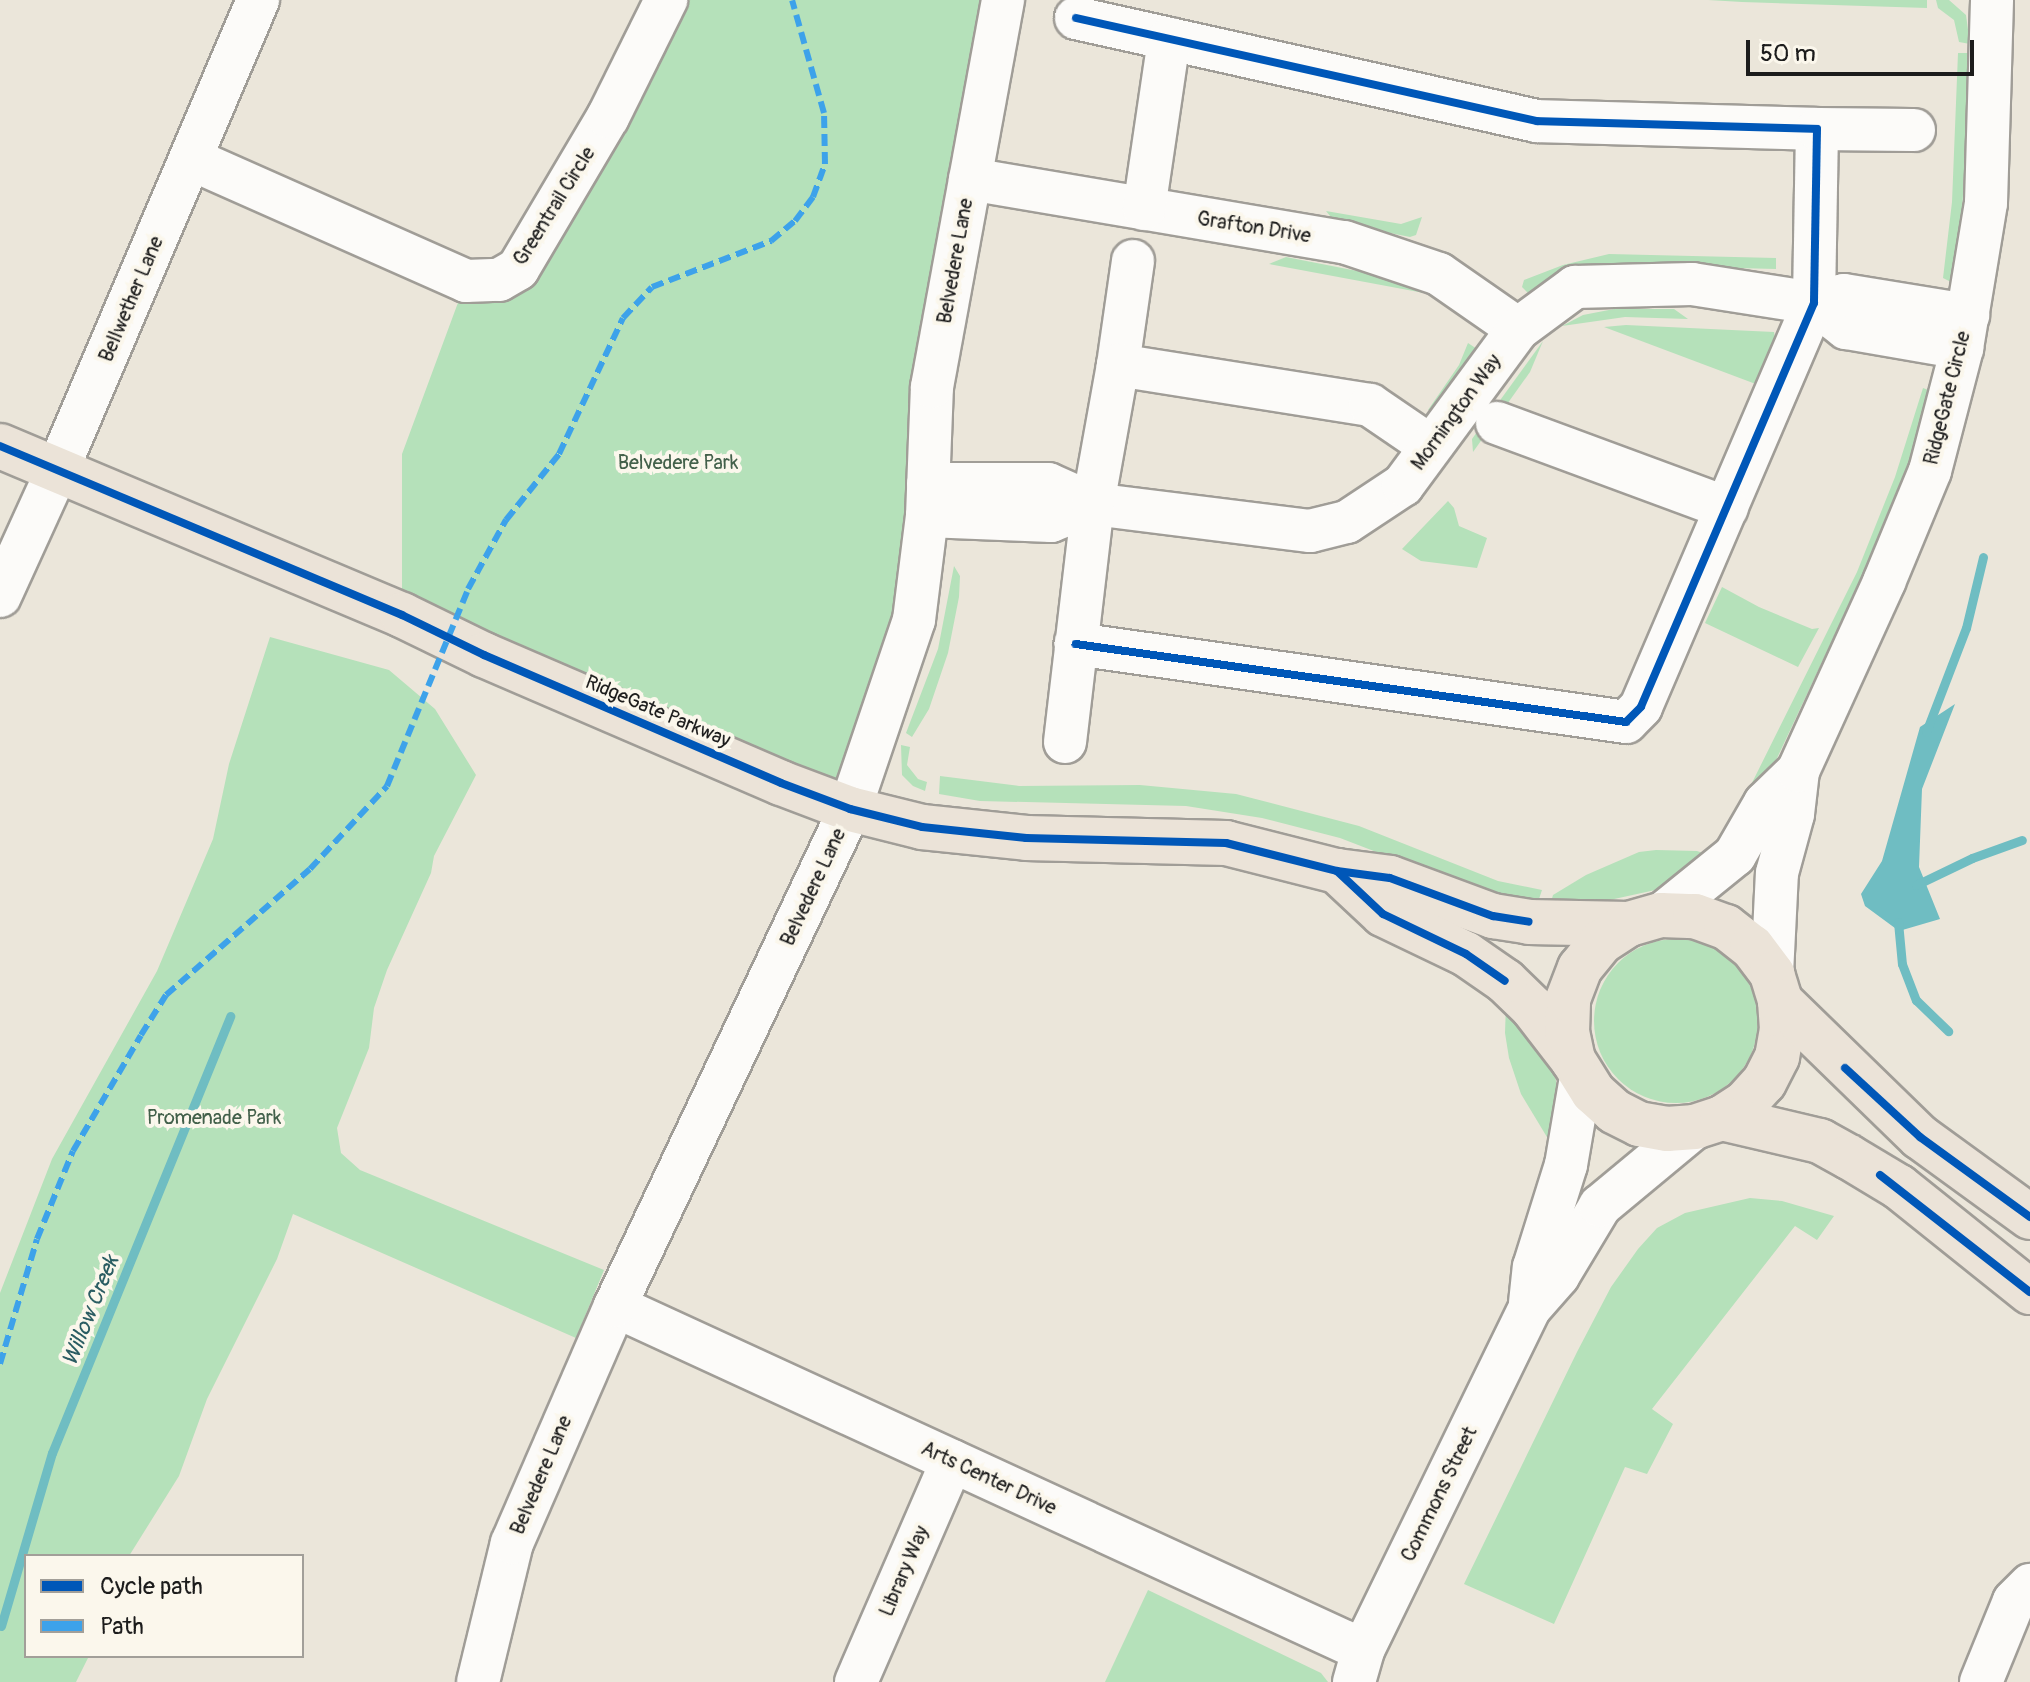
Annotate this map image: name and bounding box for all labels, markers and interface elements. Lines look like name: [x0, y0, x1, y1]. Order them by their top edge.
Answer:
scale bar: [1750, 24, 1978, 74]
text: 50 m: [1760, 39, 1816, 68]
street label: Greentrail Circle: [508, 142, 600, 270]
street label: Belvedere Lane: [932, 196, 978, 326]
street label: Grafton Drive: [1195, 206, 1313, 248]
street label: Bellwether Lane: [94, 233, 168, 365]
street label: RidgeGate Circle: [1919, 329, 1975, 467]
street label: Mornington Way: [1406, 349, 1506, 475]
park label: Belvedere Park: [618, 450, 738, 474]
street label: RidgeGate Parkway: [582, 670, 734, 752]
street label: Belvedere Lane: [775, 824, 851, 950]
park label: Promenade Park: [147, 1105, 281, 1129]
water label: Willow Creek: [57, 1252, 125, 1370]
street label: Belvedere Lane: [505, 1412, 577, 1538]
street label: Commons Street: [1396, 1423, 1482, 1565]
street label: Arts Center Drive: [918, 1436, 1060, 1520]
street label: Library Way: [874, 1522, 934, 1620]
legend: [24, 1554, 304, 1658]
text: Cycle path: [100, 1572, 203, 1601]
text: Path: [100, 1612, 144, 1641]

